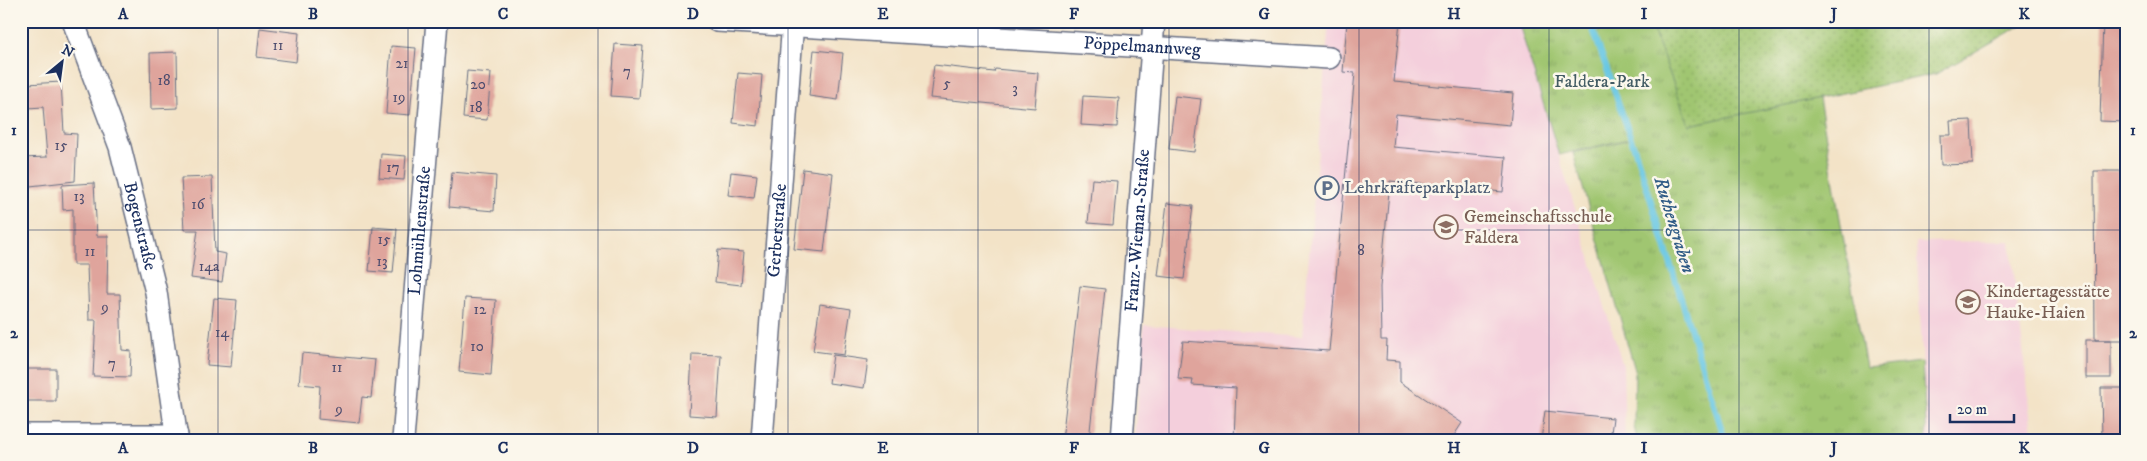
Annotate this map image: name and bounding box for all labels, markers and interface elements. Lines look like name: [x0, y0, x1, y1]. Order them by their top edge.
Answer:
text: A: [117, 4, 129, 24]
text: B: [308, 4, 318, 24]
text: C: [498, 4, 508, 24]
text: D: [687, 4, 699, 24]
text: E: [877, 4, 889, 24]
text: F: [1069, 4, 1079, 24]
text: G: [1258, 4, 1270, 24]
text: H: [1447, 4, 1461, 24]
text: I: [1641, 4, 1648, 24]
text: J: [1829, 4, 1838, 24]
text: K: [2018, 4, 2030, 24]
street label: Pöppelmannweg: [1083, 32, 1202, 61]
house number: 11: [272, 36, 284, 55]
north arrow: [38, 38, 88, 88]
text: N: [58, 41, 78, 62]
house number: 21: [396, 54, 408, 73]
house number: 7: [623, 62, 631, 81]
house number: 18: [157, 71, 171, 90]
park label: Faldera-Park: [1554, 71, 1650, 93]
house number: 5: [943, 74, 951, 93]
house number: 20: [470, 75, 486, 94]
house number: 3: [1012, 79, 1018, 98]
house number: 19: [393, 88, 405, 107]
house number: 18: [469, 98, 483, 117]
text: 1: [11, 120, 17, 140]
text: 1: [2130, 120, 2136, 140]
house number: 15: [55, 136, 68, 155]
street label: Franz-Wieman-Straße: [1121, 148, 1155, 313]
house number: 17: [386, 158, 400, 177]
street label: Lohmühlenstraße: [404, 165, 436, 296]
water label: Ruthengraben: [1648, 173, 1700, 276]
parking icon: Lehrkräfteparkplatz: [1314, 175, 1340, 201]
place label: Lehrkräfteparkplatz: [1344, 177, 1491, 199]
street label: Bogenstraße: [118, 180, 161, 273]
street label: Gerberstraße: [763, 183, 792, 278]
house number: 13: [73, 187, 85, 206]
house number: 16: [191, 195, 206, 214]
place label: Gemeinschaftsschule Faldera: [1464, 206, 1612, 249]
school or university icon: Gemeinschaftsschule Faldera: [1433, 214, 1459, 240]
house number: 15: [378, 230, 391, 249]
house number: 8: [1357, 241, 1365, 260]
house number: 11: [84, 242, 96, 261]
house number: 13: [376, 252, 388, 271]
house number: 14a: [199, 257, 220, 276]
place label: Kindertagesstätte Hauke-Haien: [1986, 281, 2110, 324]
school or university icon: Kindertagesstätte Hauke-Haien: [1955, 289, 1981, 315]
house number: 9: [100, 298, 109, 317]
house number: 12: [474, 300, 487, 319]
text: 2: [10, 323, 19, 343]
house number: 14: [215, 323, 229, 342]
text: 2: [2129, 323, 2138, 343]
house number: 10: [470, 337, 484, 356]
house number: 7: [108, 354, 116, 373]
house number: 11: [331, 358, 343, 377]
scale bar: [1950, 391, 2013, 423]
house number: 9: [334, 400, 343, 419]
text: 20 m: [1957, 400, 1987, 419]
text: A: [117, 438, 129, 458]
text: B: [308, 438, 318, 458]
text: C: [498, 438, 508, 458]
text: D: [687, 438, 699, 458]
text: E: [877, 438, 889, 458]
text: F: [1069, 438, 1079, 458]
text: G: [1258, 438, 1270, 458]
text: H: [1447, 438, 1461, 458]
text: I: [1641, 438, 1648, 458]
text: J: [1829, 438, 1838, 458]
text: K: [2018, 438, 2030, 458]

